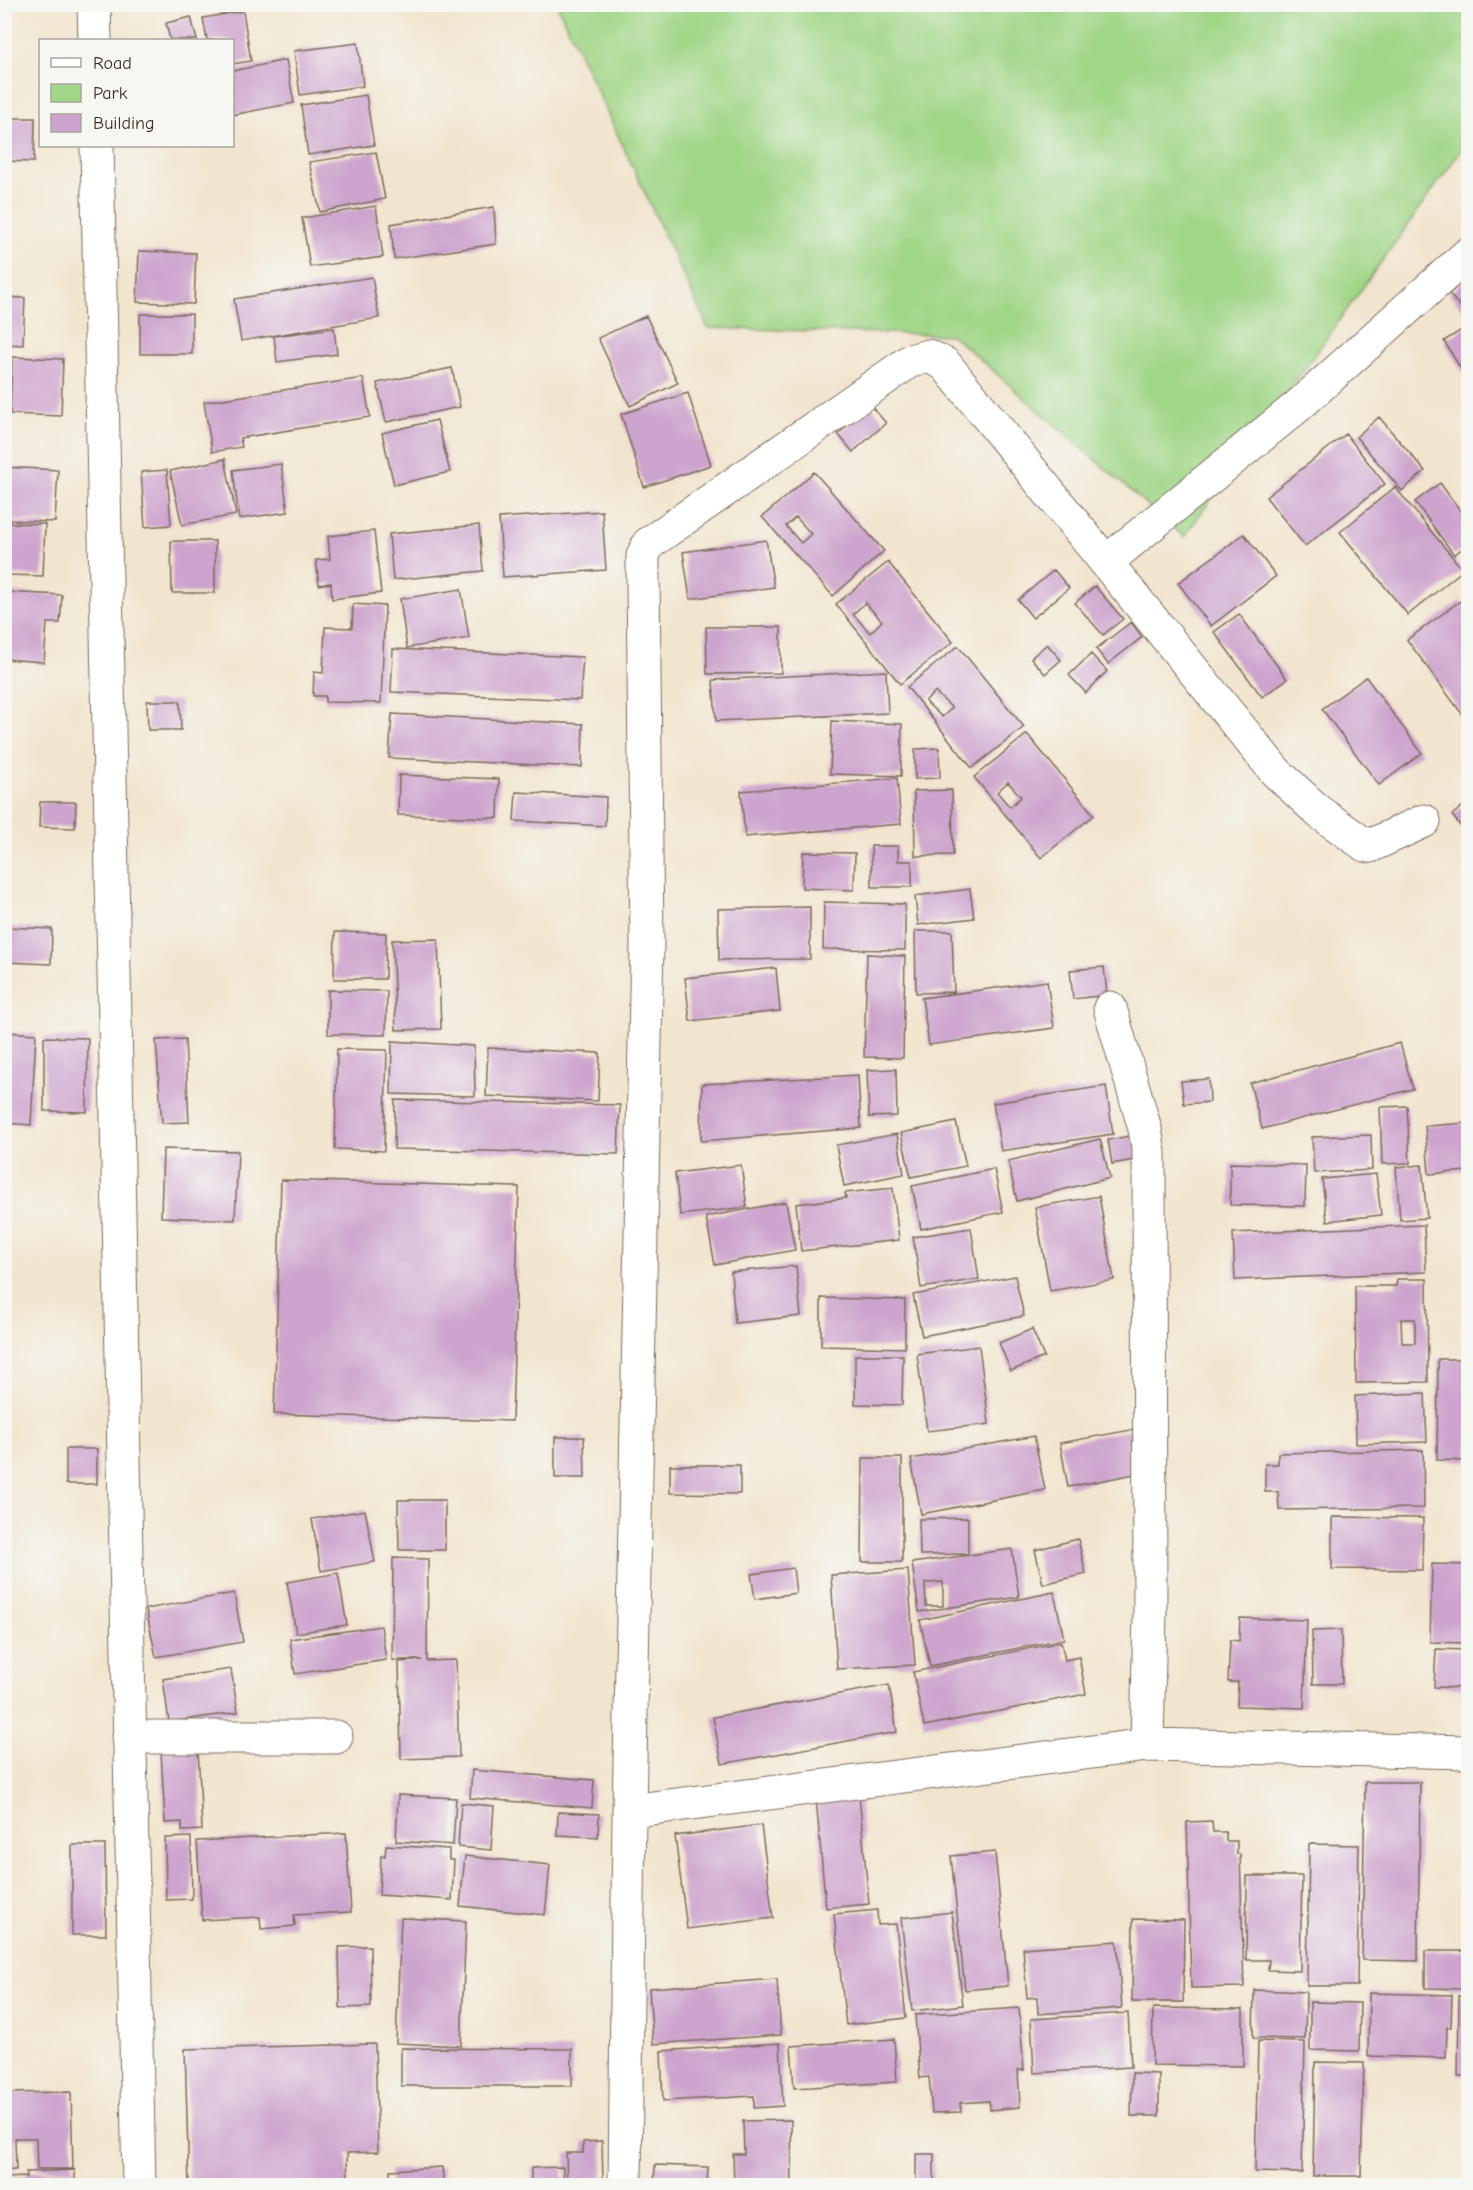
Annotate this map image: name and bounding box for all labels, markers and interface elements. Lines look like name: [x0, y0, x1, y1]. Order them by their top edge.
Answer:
legend: [39, 39, 234, 147]
text: Road: [93, 53, 132, 74]
text: Park: [93, 83, 128, 104]
text: Building: [93, 113, 155, 134]

